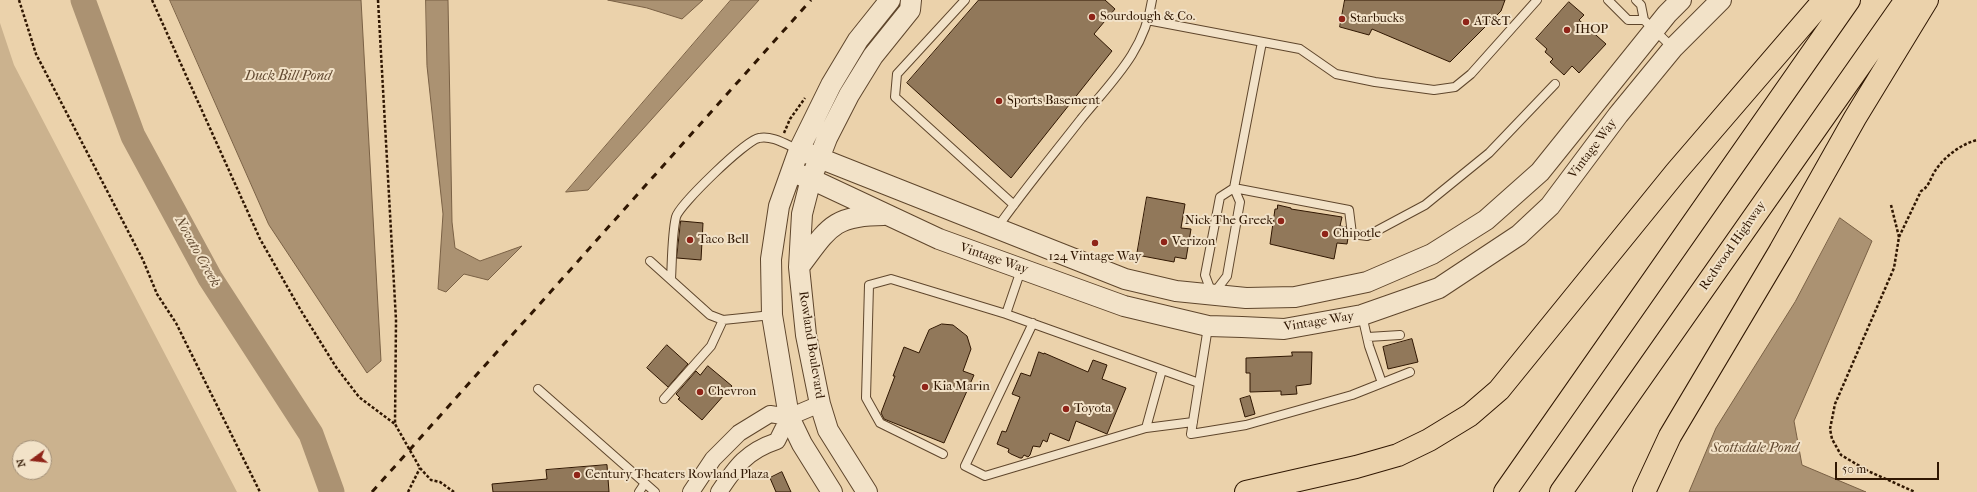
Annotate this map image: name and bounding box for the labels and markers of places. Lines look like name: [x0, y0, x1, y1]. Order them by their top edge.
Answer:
place label: Sourdough & Co.: [1100, 9, 1195, 25]
place label: Starbucks: [1350, 11, 1404, 27]
marker: Sourdough & Co.: [1087, 12, 1097, 22]
marker: Starbucks: [1337, 14, 1347, 24]
place label: AT&T: [1474, 14, 1510, 30]
marker: AT&T: [1461, 17, 1471, 27]
place label: IHOP: [1575, 22, 1608, 38]
marker: IHOP: [1562, 25, 1572, 35]
place label: Sports Basement: [1007, 93, 1100, 109]
marker: Sports Basement: [994, 96, 1004, 106]
place label: Nick The Greek: [1185, 213, 1273, 229]
marker: Nick The Greek: [1276, 216, 1286, 226]
place label: Chipotle: [1333, 226, 1381, 242]
marker: Chipotle: [1320, 229, 1330, 239]
place label: Taco Bell: [698, 232, 749, 248]
place label: Verizon: [1172, 234, 1215, 250]
marker: Taco Bell: [685, 235, 695, 245]
marker: Verizon: [1159, 237, 1169, 247]
marker: 124 Vintage Way: [1090, 238, 1100, 248]
place label: 124 Vintage Way: [1049, 249, 1141, 265]
place label: Kia Marin: [933, 379, 990, 395]
marker: Kia Marin: [920, 382, 930, 392]
place label: Chevron: [708, 384, 756, 400]
marker: Chevron: [695, 387, 705, 397]
place label: Toyota: [1074, 401, 1112, 417]
marker: Toyota: [1061, 404, 1071, 414]
place label: Century Theaters Rowland Plaza: [585, 467, 769, 483]
marker: Century Theaters Rowland Plaza: [572, 470, 582, 480]

